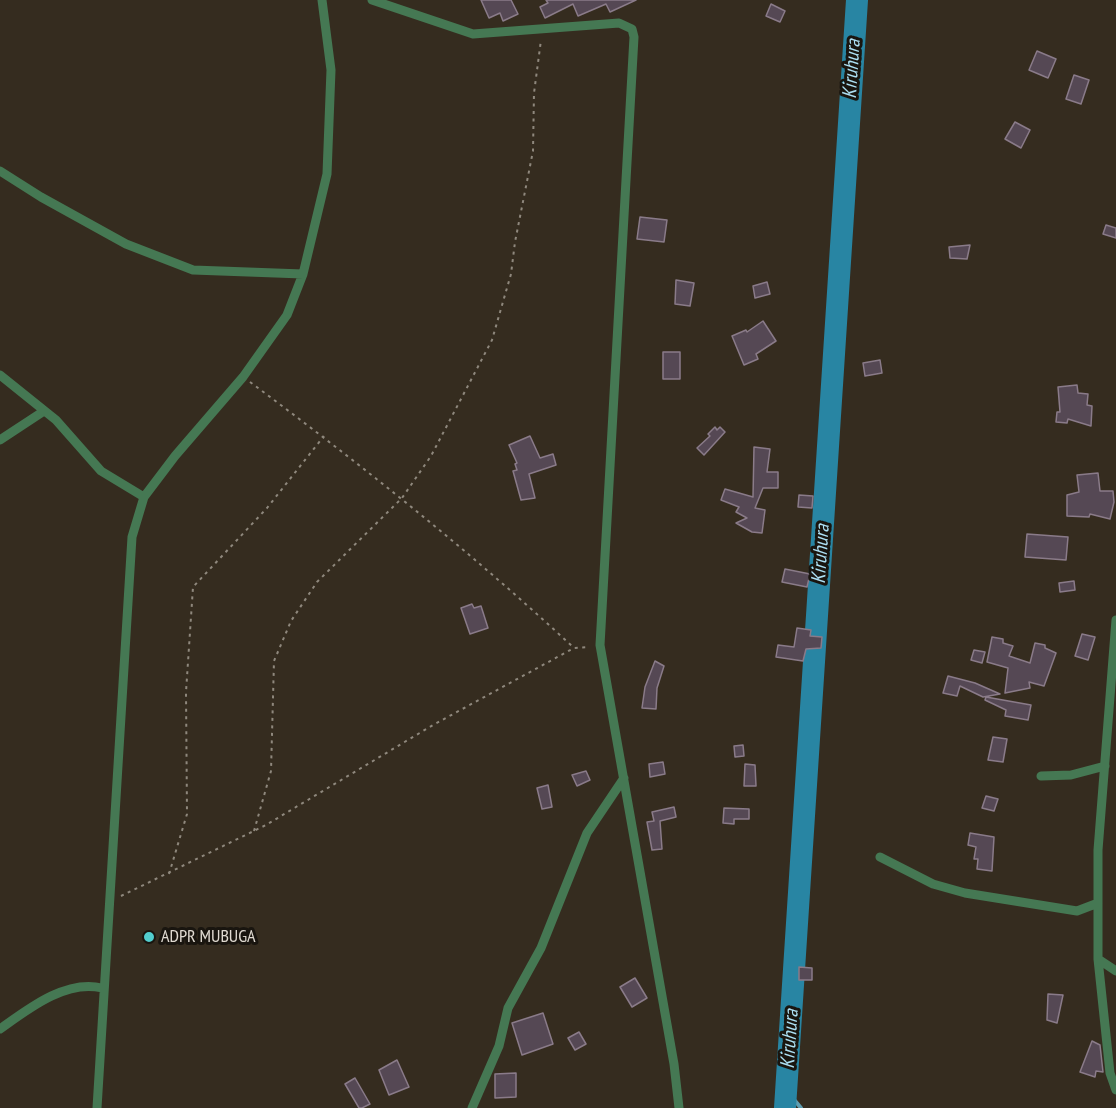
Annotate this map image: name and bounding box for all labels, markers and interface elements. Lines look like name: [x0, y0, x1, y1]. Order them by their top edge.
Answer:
water label: Kiruhura: [838, 39, 866, 99]
water label: Kiruhura: [807, 524, 835, 584]
place label: ADPR MUBUGA: [161, 926, 256, 948]
marker: ADPR MUBUGA: [142, 930, 156, 944]
water label: Kiruhura: [776, 1009, 804, 1069]

